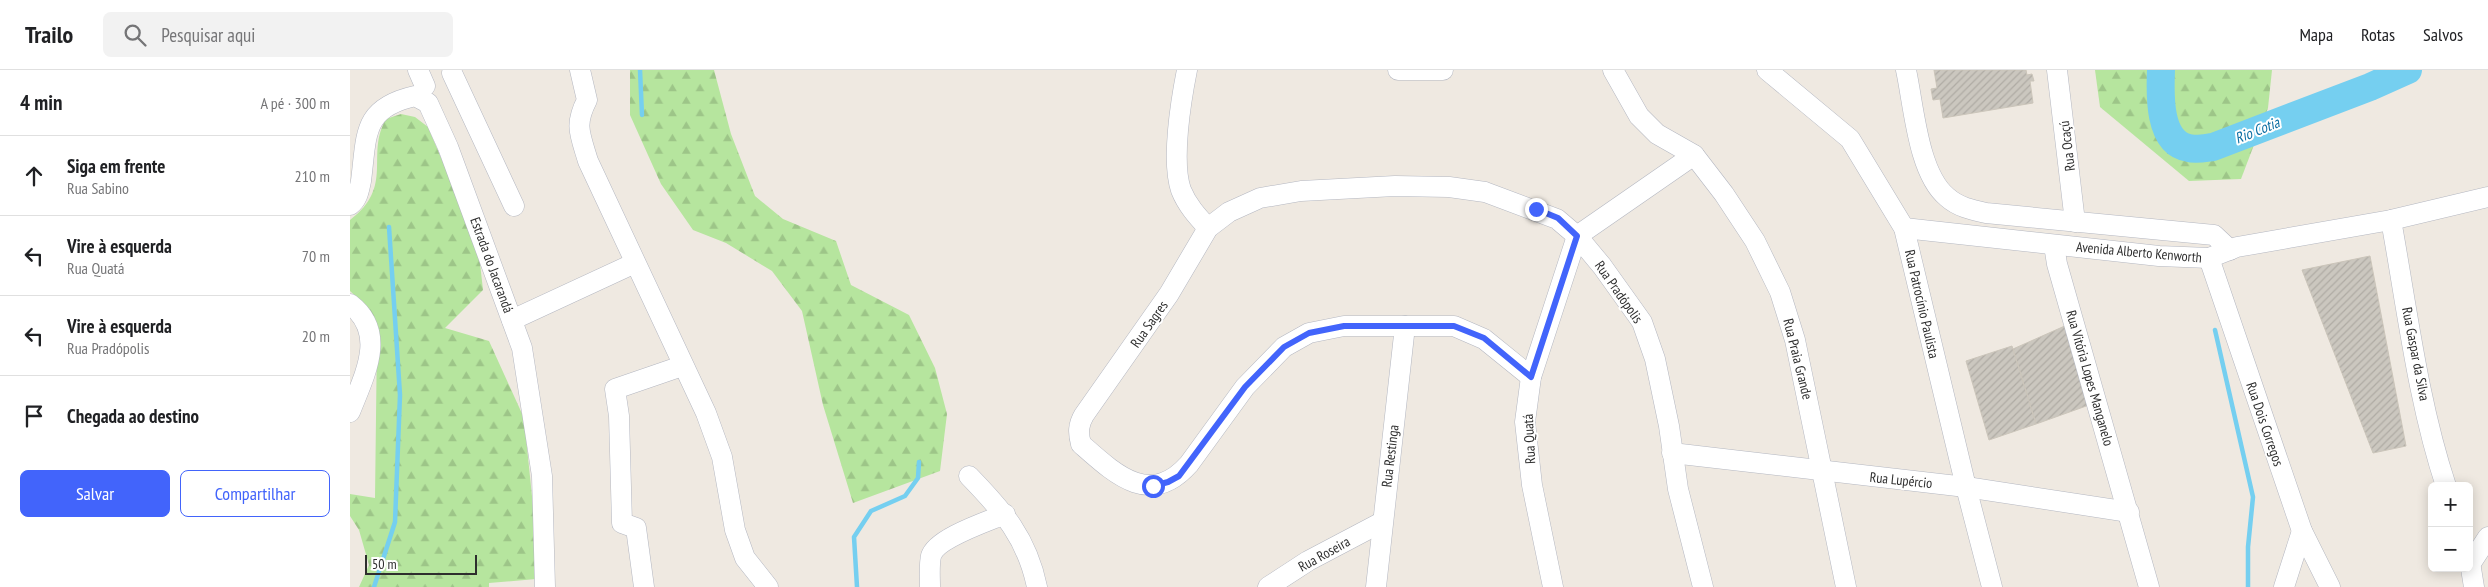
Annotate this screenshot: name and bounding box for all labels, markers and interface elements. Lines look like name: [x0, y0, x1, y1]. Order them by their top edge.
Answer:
search box: [103, 12, 453, 57]
text: Trailo: [25, 19, 73, 50]
icon: search: [121, 21, 149, 49]
text: Pesquisar aqui: [161, 23, 255, 47]
text: Mapa: [2299, 23, 2333, 46]
text: Rotas: [2361, 23, 2395, 46]
text: Salvos: [2423, 23, 2463, 46]
text: 4 min: [20, 89, 62, 116]
text: A pé · 300 m: [260, 93, 330, 113]
water label: Rio Cotia: [2232, 112, 2283, 148]
street label: Rua Ocaçú: [2055, 120, 2079, 172]
text: Siga em frente: [67, 154, 165, 178]
icon: ahead: [20, 162, 48, 190]
text: 210 m: [295, 166, 330, 186]
text: Rua Sabino: [67, 178, 129, 198]
route end: [1525, 198, 1548, 221]
street label: Estrada do Jacarandá: [466, 215, 518, 315]
text: Vire à esquerda: [67, 234, 172, 258]
street label: Avenida Alberto Kenworth: [2075, 238, 2203, 266]
icon: left: [20, 242, 48, 270]
text: 70 m: [302, 246, 330, 266]
street label: Rua Patrocínio Paulista: [1901, 248, 1943, 360]
street label: Rua Pradópolis: [1591, 257, 1647, 327]
text: Rua Quatá: [67, 258, 124, 278]
street label: Rua Sagres: [1126, 297, 1172, 351]
street label: Rua Gaspar da Silva: [2398, 306, 2434, 402]
street label: Rua Vitória Lopes Manganelo: [2062, 308, 2118, 448]
text: Vire à esquerda: [67, 314, 172, 338]
street label: Rua Praia Grande: [1779, 317, 1817, 401]
icon: left: [20, 322, 48, 350]
text: 20 m: [302, 326, 330, 346]
text: Rua Pradópolis: [67, 338, 149, 358]
street label: Rua Dois Corregos: [2242, 380, 2288, 469]
icon: arrive: [20, 402, 48, 430]
text: Chegada ao destino: [67, 404, 199, 428]
street label: Rua Quatá: [1519, 413, 1539, 465]
street label: Rua Restinga: [1377, 424, 1403, 488]
street label: Rua Lupércio: [1869, 468, 1933, 492]
button: Salvar: [20, 470, 170, 517]
button: Compartilhar: [180, 470, 330, 517]
route start: [1142, 475, 1165, 498]
map controls: [2428, 482, 2473, 572]
button: +: [2428, 482, 2473, 527]
button: −: [2428, 527, 2473, 572]
street label: Rua Roseira: [1295, 532, 1353, 576]
scale bar: [365, 552, 478, 575]
text: 50 m: [372, 555, 397, 573]

